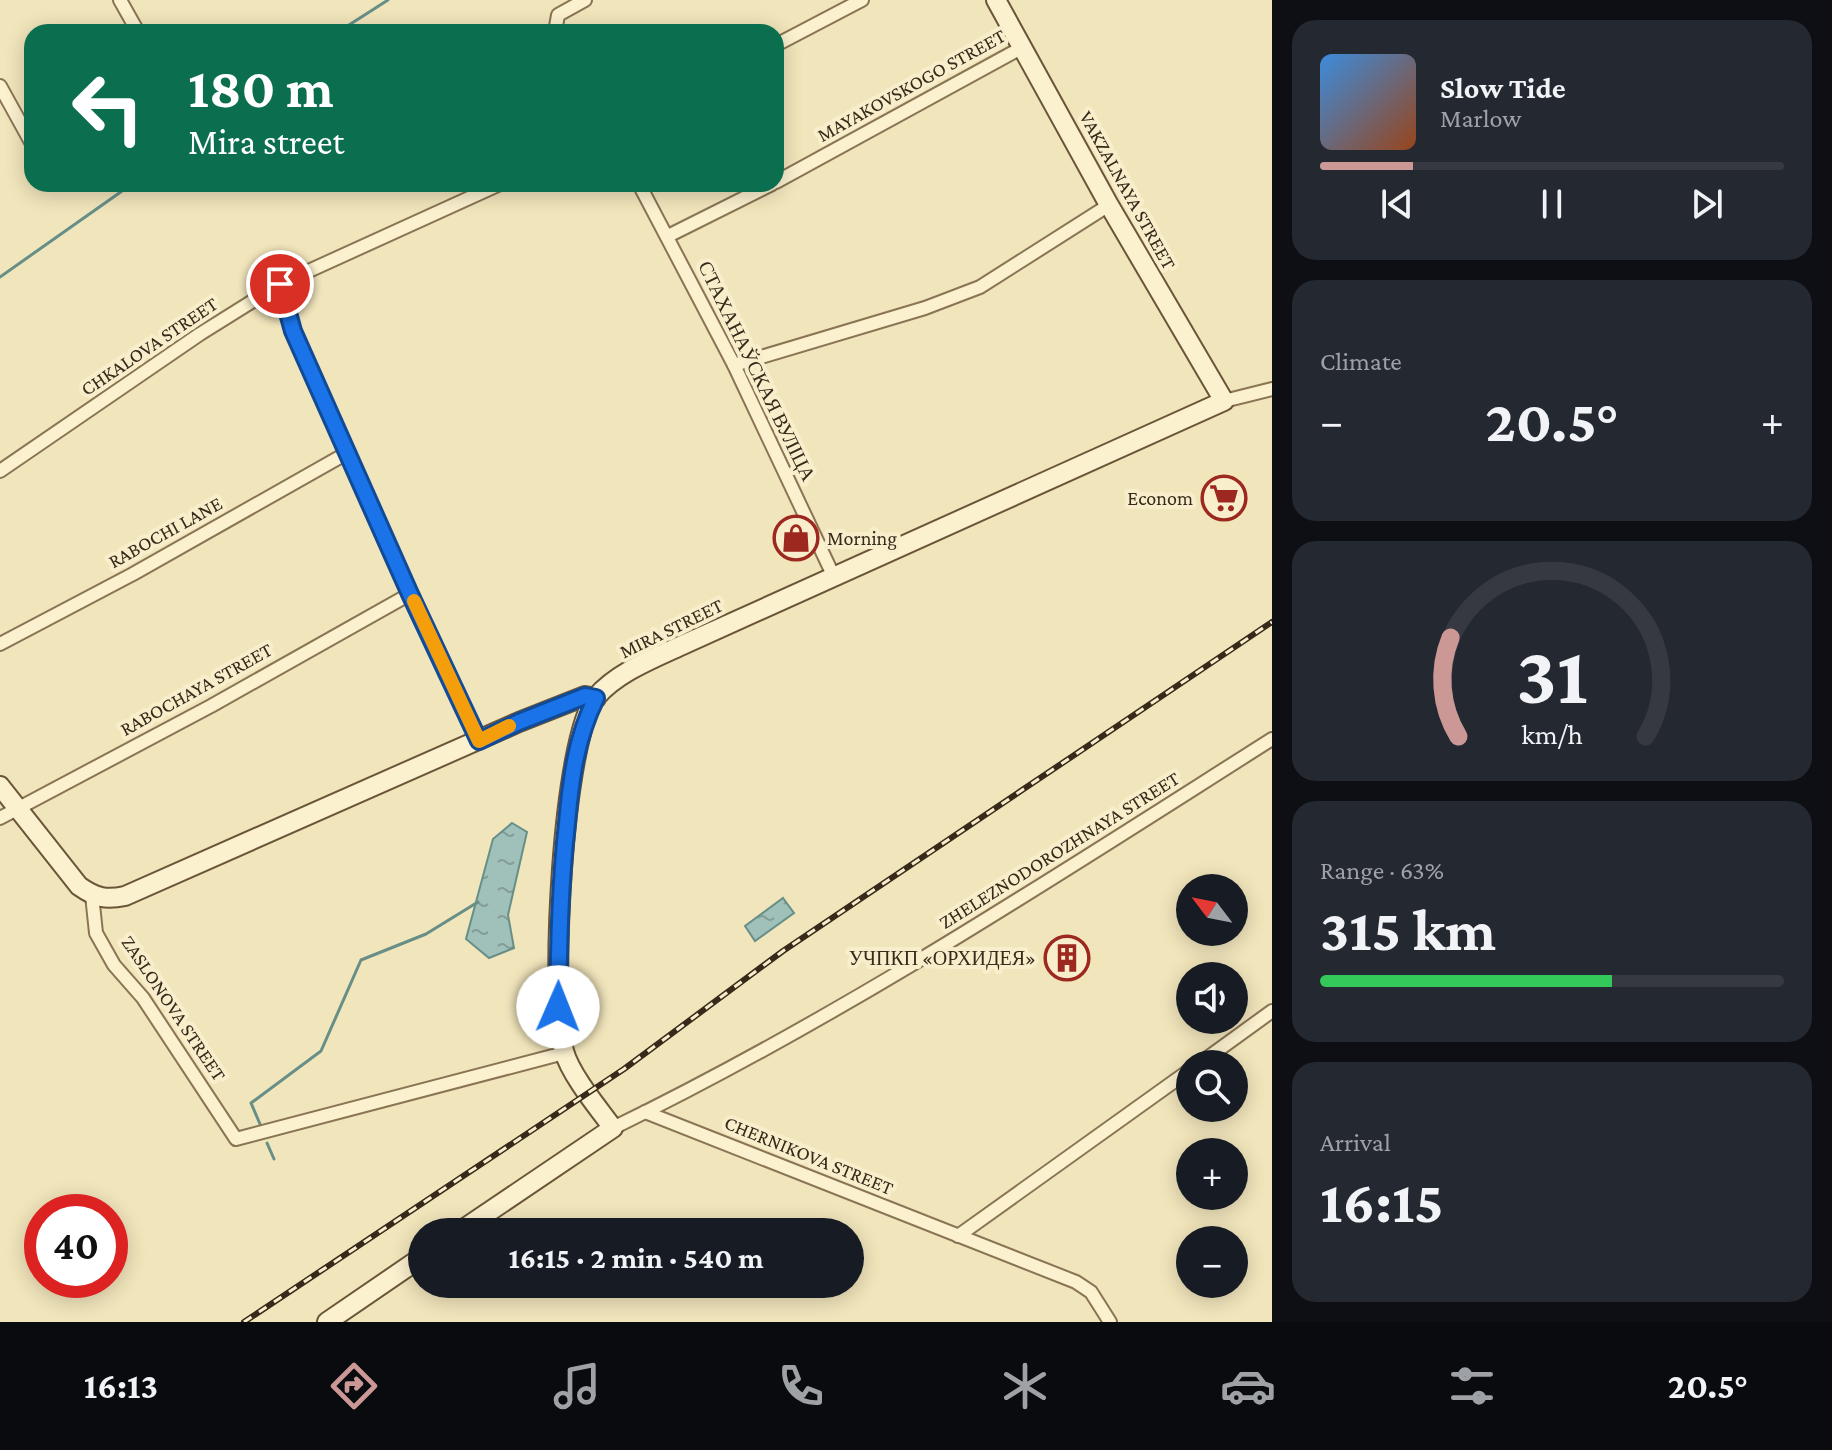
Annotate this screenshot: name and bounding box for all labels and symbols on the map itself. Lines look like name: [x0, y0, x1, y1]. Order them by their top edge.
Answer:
street label: MAYAKOVSKOGO STREET: [813, 24, 1009, 146]
street label: VAKZALNAYA STREET: [1075, 107, 1181, 273]
pin: [246, 250, 314, 318]
street label: СТАХАНАЎСКАЯ ВУЛІЦА: [693, 257, 820, 485]
street label: CHKALOVA STREET: [77, 292, 222, 400]
supermarket icon: Econom: [1200, 474, 1248, 522]
place label: Econom: [1127, 487, 1193, 509]
street label: RABOCHI LANE: [104, 492, 226, 572]
shop icon: Morning: [772, 514, 820, 562]
place label: Morning: [827, 527, 897, 550]
street label: MIRA STREET: [616, 593, 726, 662]
street label: RABOCHAYA STREET: [116, 638, 276, 740]
street label: ZHELEZNODOROZHNAYA STREET: [935, 767, 1183, 933]
north arrow: [1176, 874, 1248, 946]
street label: ZASLONOVA STREET: [117, 931, 231, 1085]
building icon: УЧПКП «ОРХИДЕЯ»: [1043, 934, 1091, 982]
place label: УЧПКП «ОРХИДЕЯ»: [849, 947, 1036, 970]
position arrow: [516, 965, 600, 1049]
street label: CHERNIKOVA STREET: [721, 1111, 897, 1199]
speed limit sign: 40: [24, 1194, 128, 1298]

